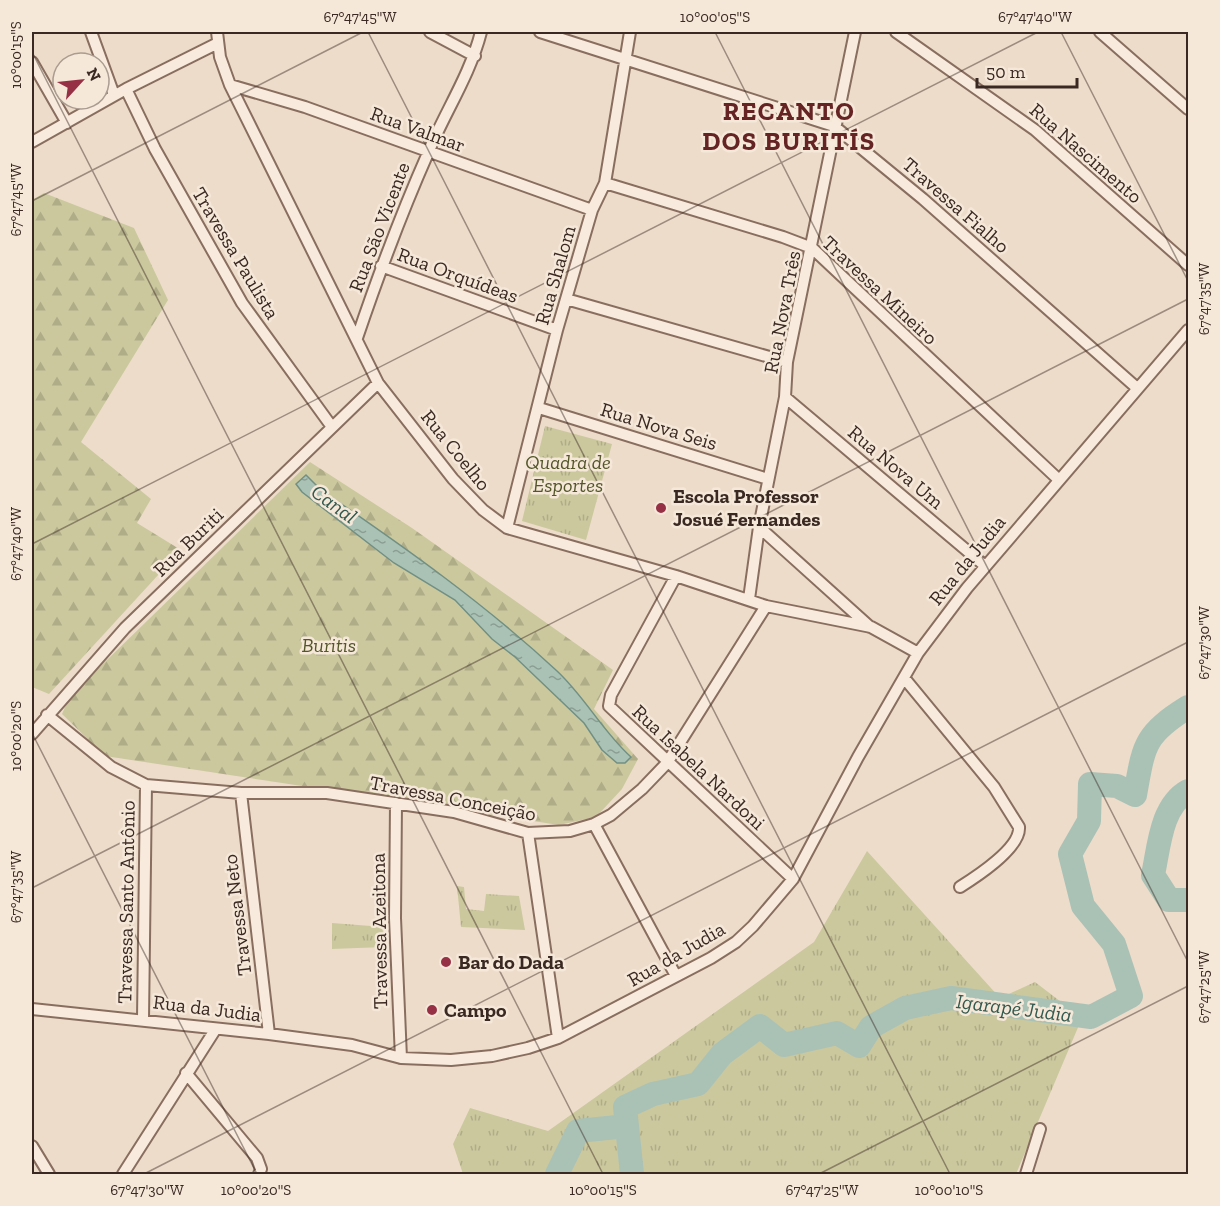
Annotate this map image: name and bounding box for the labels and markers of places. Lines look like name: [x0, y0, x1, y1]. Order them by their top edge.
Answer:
place label: Escola Professor Josué Fernandes: [673, 484, 820, 531]
marker: Escola Professor Josué Fernandes: [654, 501, 668, 515]
place label: Bar do Dada: [458, 950, 564, 974]
marker: Bar do Dada: [439, 955, 453, 969]
place label: Campo: [444, 998, 507, 1022]
marker: Campo: [425, 1003, 439, 1017]

